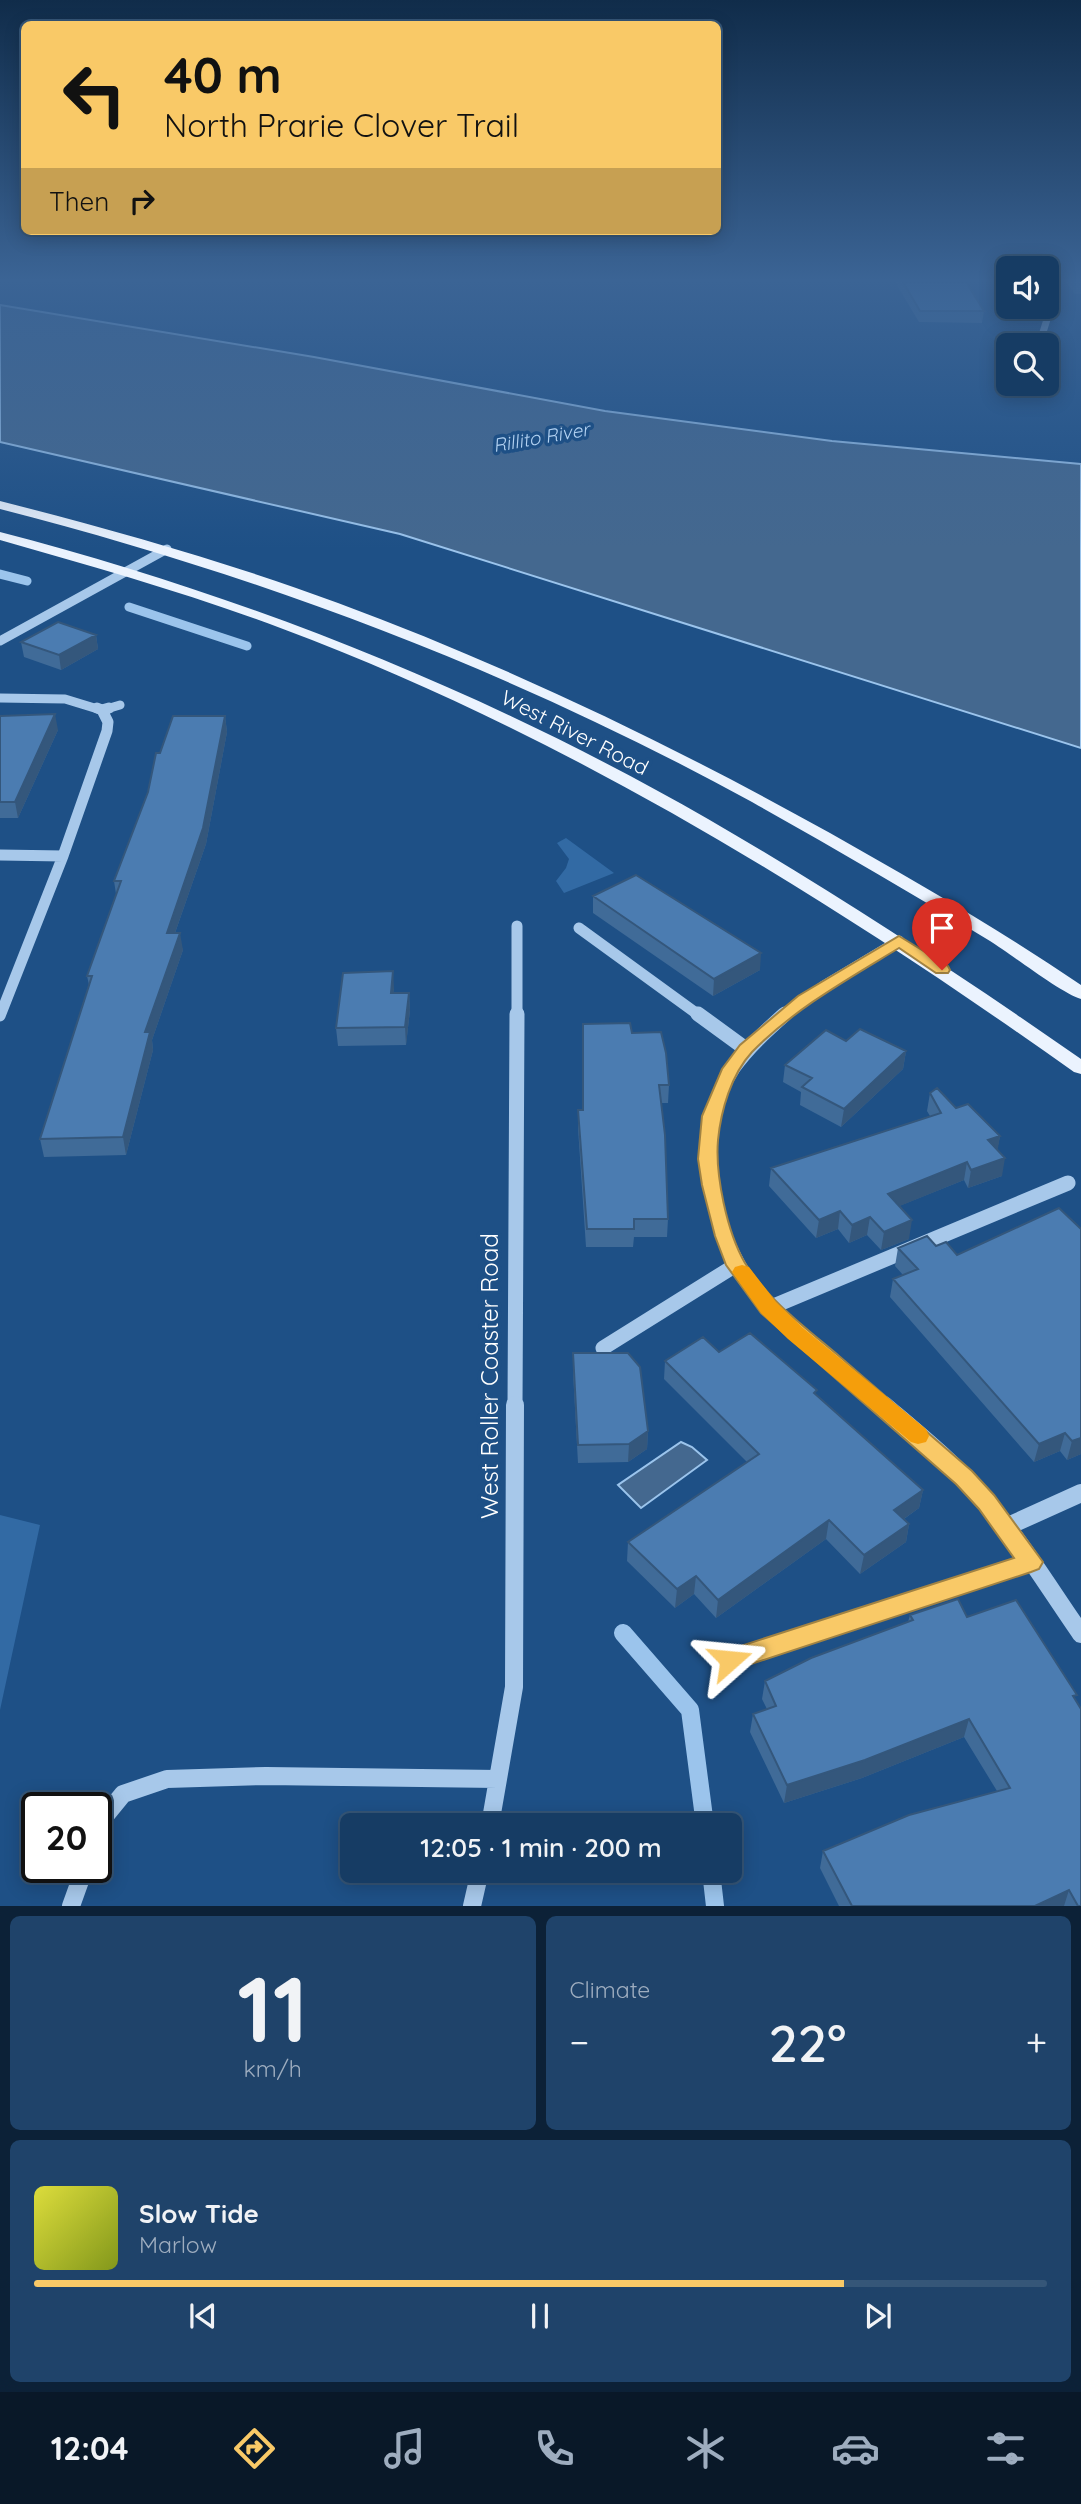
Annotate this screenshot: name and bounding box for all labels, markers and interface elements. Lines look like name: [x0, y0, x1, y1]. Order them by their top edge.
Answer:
text: 40 m: [164, 44, 282, 105]
icon: left: [49, 49, 140, 140]
text: North Prarie Clover Trail: [164, 105, 519, 145]
icon: right: [123, 182, 161, 220]
text: Then: [49, 185, 109, 218]
map controls: [996, 256, 1059, 396]
button: sound: [996, 256, 1059, 319]
button: search: [996, 333, 1059, 396]
water label: Rillito River: [491, 416, 594, 457]
street label: West River Road: [497, 684, 653, 780]
pin: [912, 898, 972, 970]
icon: arrive: [923, 909, 961, 947]
street label: West Roller Coaster Road: [474, 1233, 504, 1519]
position arrow: [693, 1623, 767, 1697]
speed limit sign: 20: [21, 1792, 112, 1883]
text: 12:05 · 1 min · 200 m: [420, 1831, 662, 1864]
text: 11: [237, 1951, 308, 2065]
text: Climate: [570, 1975, 650, 2004]
text: 22°: [768, 2010, 846, 2075]
text: −: [570, 2018, 589, 2066]
text: +: [1026, 2018, 1047, 2066]
text: km/h: [244, 2054, 302, 2083]
text: Slow Tide: [139, 2197, 259, 2230]
text: Marlow: [139, 2230, 217, 2259]
icon: previous: [184, 2297, 222, 2335]
icon: pause: [521, 2297, 559, 2335]
icon: next: [859, 2297, 897, 2335]
icon: directions: [230, 2424, 279, 2473]
icon: music: [380, 2424, 429, 2473]
icon: phone: [530, 2424, 579, 2473]
icon: climate: [681, 2424, 730, 2473]
icon: car: [831, 2424, 880, 2473]
icon: filters: [981, 2424, 1030, 2473]
text: 12:04: [51, 2428, 129, 2468]

